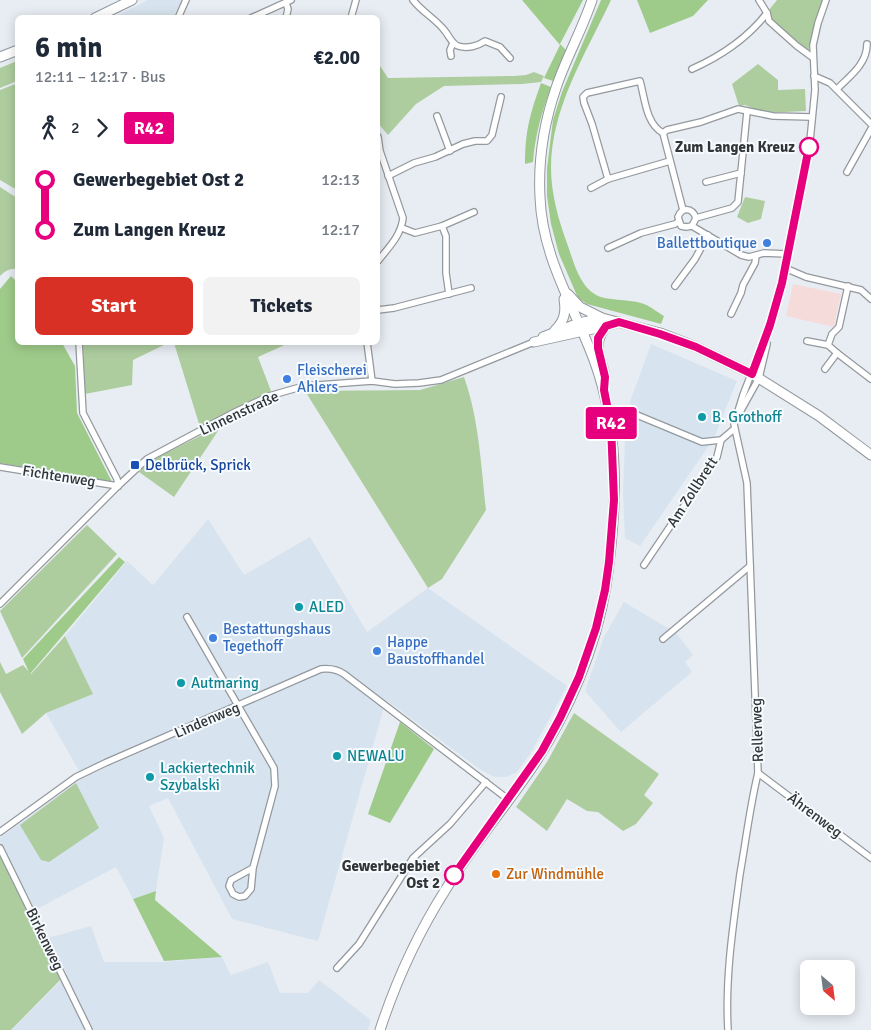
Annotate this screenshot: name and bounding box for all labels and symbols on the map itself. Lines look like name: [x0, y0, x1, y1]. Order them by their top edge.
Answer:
marker: Zum Langen Kreuz: [799, 137, 819, 157]
place label: Zum Langen Kreuz: [675, 138, 795, 156]
place label: Ballettboutique: [657, 234, 757, 252]
marker: Ballettboutique: [761, 237, 773, 249]
place label: Fleischerei Ahlers: [297, 361, 367, 396]
marker: Fleischerei Ahlers: [281, 373, 293, 385]
street label: Linnenstraße: [196, 387, 282, 439]
line badge: R42: [582, 407, 640, 439]
place label: B. Grothoff: [712, 408, 783, 426]
marker: B. Grothoff: [696, 411, 708, 423]
street label: Am Zollbrett: [663, 454, 721, 530]
place label: Delbrück, Sprick: [145, 456, 251, 474]
marker: Delbrück, Sprick: [129, 459, 141, 471]
street label: Fichtenweg: [21, 461, 97, 491]
place label: ALED: [309, 598, 344, 616]
marker: ALED: [293, 601, 305, 613]
place label: Bestattungshaus Tegethoff: [223, 620, 331, 655]
marker: Bestattungshaus Tegethoff: [207, 632, 219, 644]
place label: Happe Baustoffhandel: [387, 633, 485, 668]
marker: Happe Baustoffhandel: [371, 645, 383, 657]
place label: Autmaring: [191, 674, 259, 692]
marker: Autmaring: [175, 677, 187, 689]
street label: Lindenweg: [172, 698, 242, 742]
street label: Rellerweg: [747, 698, 767, 762]
place label: NEWALU: [347, 747, 405, 765]
marker: NEWALU: [331, 750, 343, 762]
place label: Lackiertechnik Szybalski: [160, 759, 255, 794]
marker: Lackiertechnik Szybalski: [144, 771, 156, 783]
street label: Ährenweg: [784, 789, 846, 842]
place label: Gewerbegebiet Ost 2: [342, 857, 440, 892]
marker: Gewerbegebiet Ost 2: [444, 865, 464, 885]
place label: Zur Windmühle: [506, 865, 604, 883]
marker: Zur Windmühle: [490, 868, 502, 880]
street label: Birkenweg: [22, 905, 68, 973]
north arrow: [800, 960, 855, 1015]

